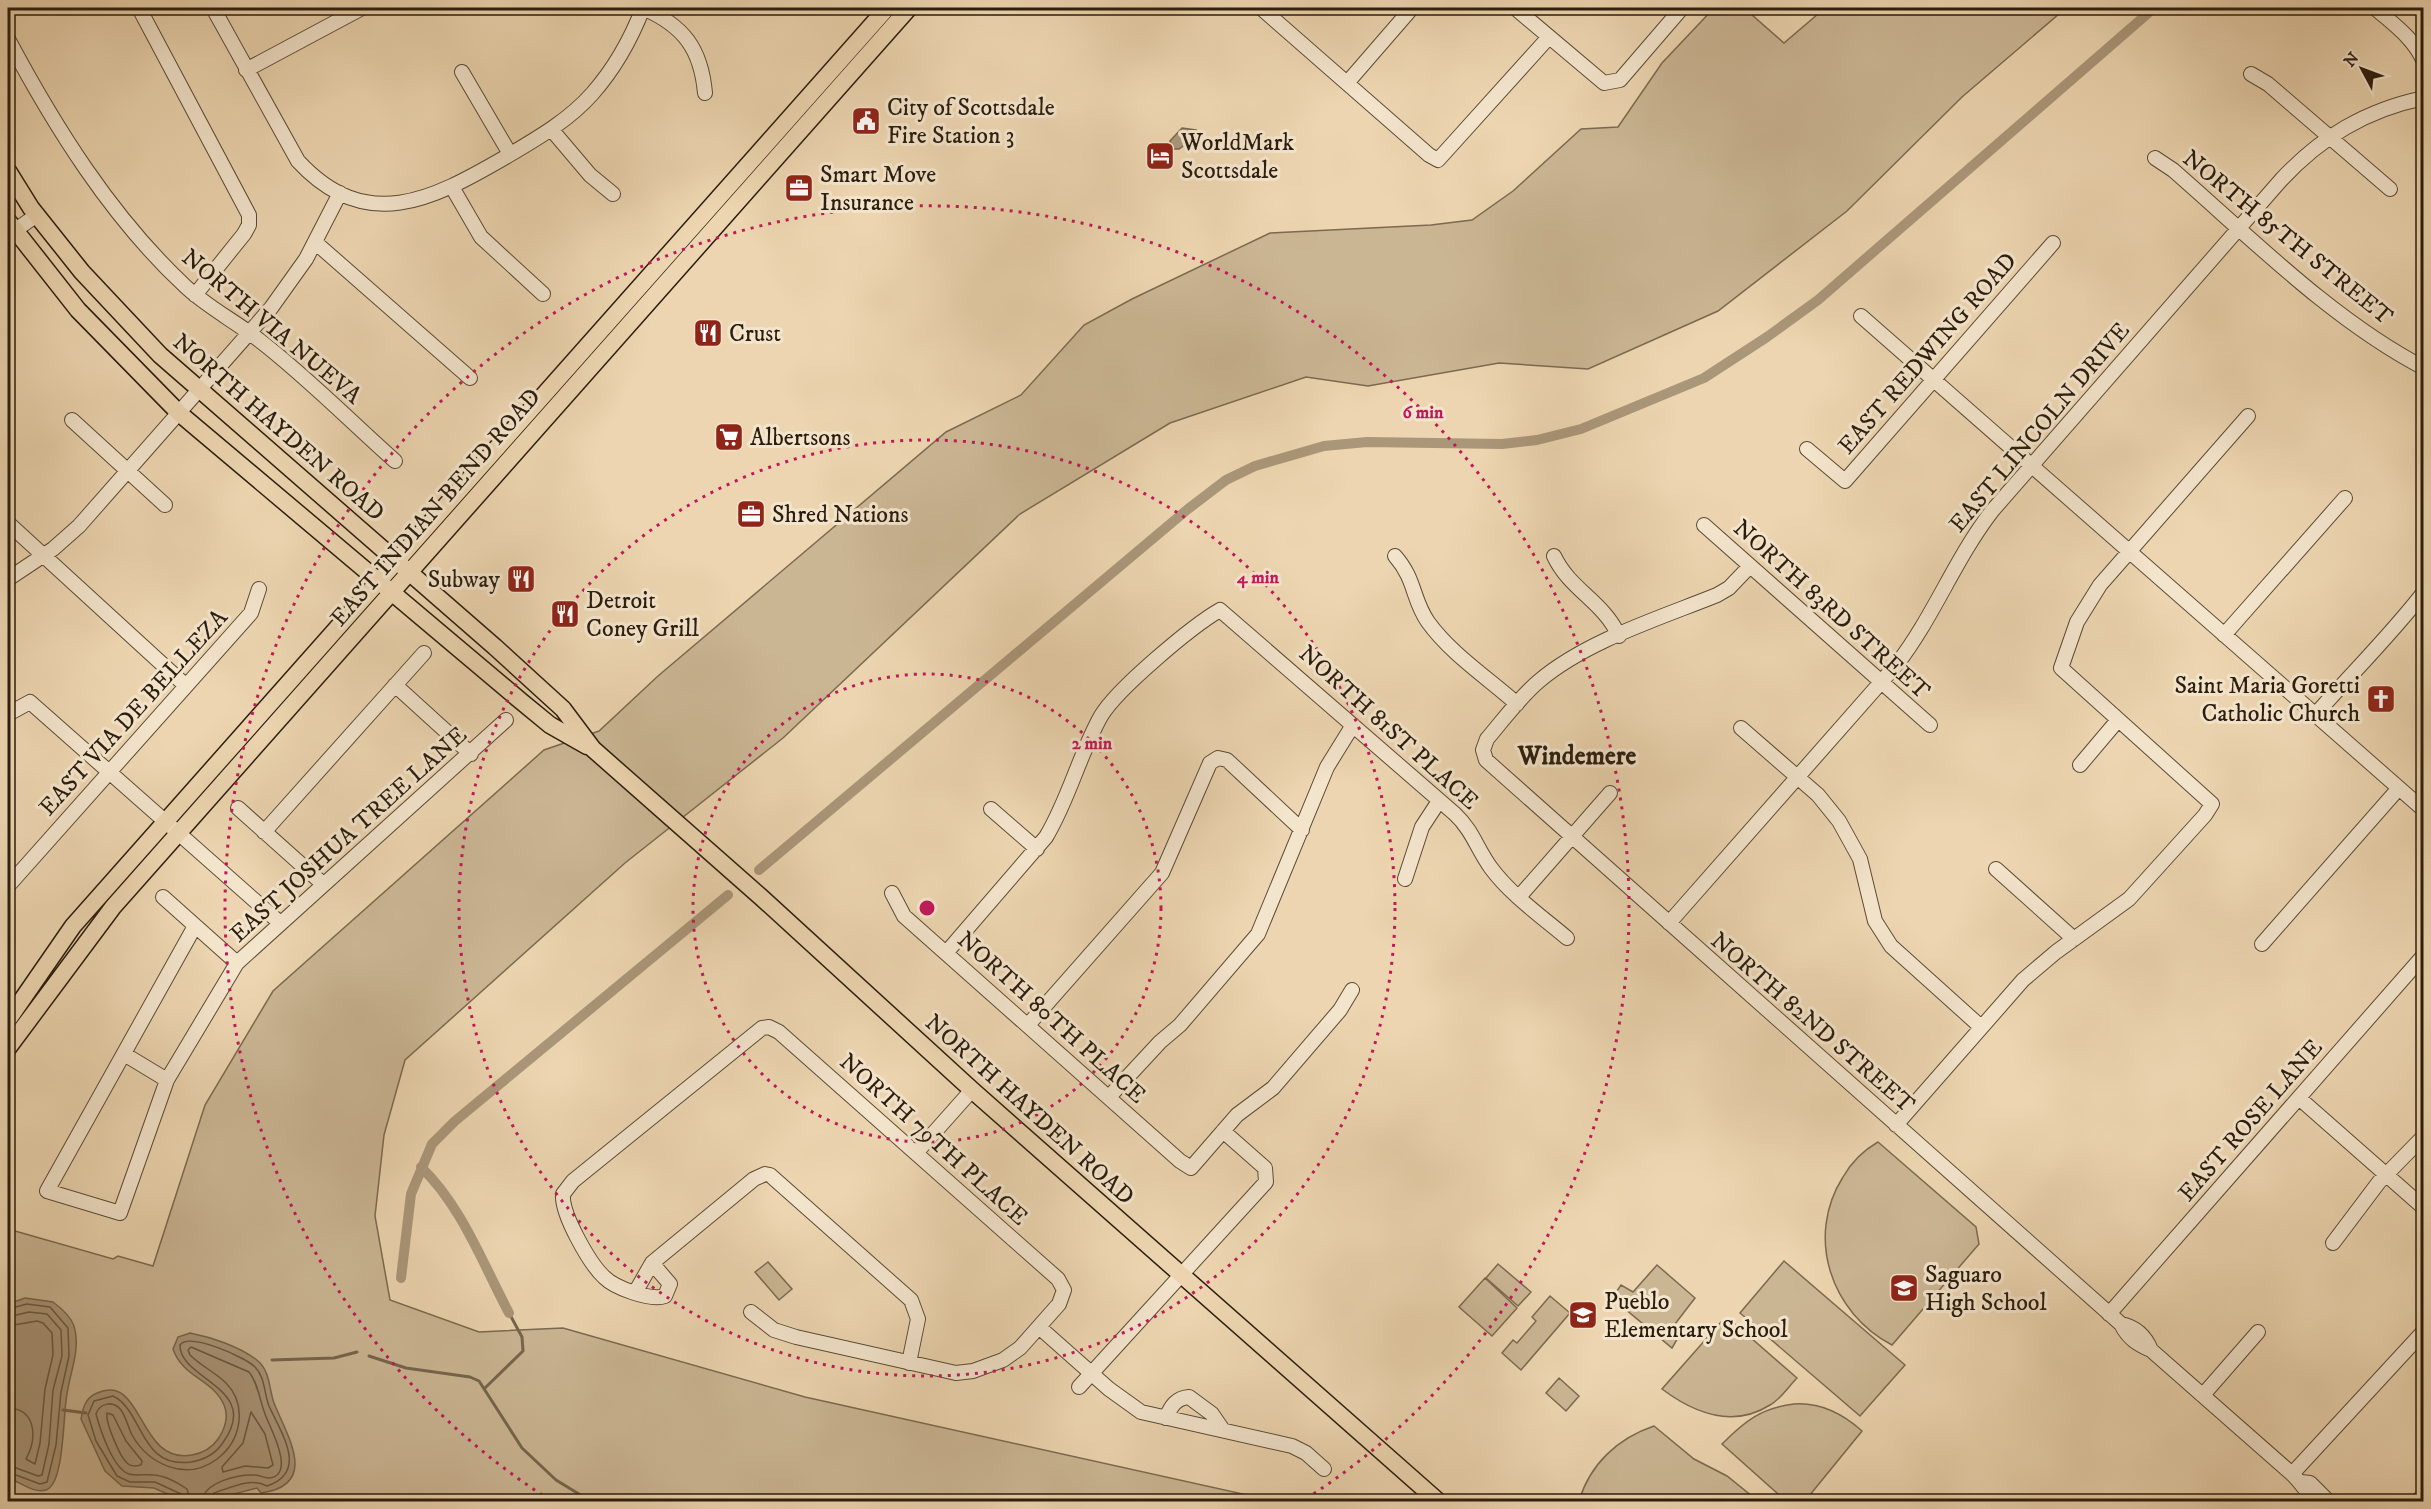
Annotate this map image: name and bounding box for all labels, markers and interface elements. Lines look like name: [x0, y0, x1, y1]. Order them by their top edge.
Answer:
north arrow: [2332, 39, 2392, 99]
text: N: [2340, 48, 2363, 71]
place label: City of Scottsdale Fire Station 3: [887, 93, 1055, 151]
public building icon: City of Scottsdale Fire Station 3: [850, 105, 882, 137]
place label: WorldMark Scottsdale: [1180, 128, 1294, 186]
hotel icon: WorldMark Scottsdale: [1144, 140, 1176, 172]
street label: NORTH 85TH STREET: [2176, 144, 2399, 332]
place label: Smart Move Insurance: [820, 160, 936, 218]
office icon: Smart Move Insurance: [783, 172, 815, 204]
street label: NORTH VIA NUEVA: [175, 243, 368, 411]
street label: EAST REDWING ROAD: [1832, 247, 2024, 461]
street label: EAST LINCOLN DRIVE: [1943, 316, 2137, 539]
restaurant icon: Crust: [692, 317, 724, 349]
place label: Crust: [729, 319, 781, 349]
street label: NORTH HAYDEN ROAD: [166, 327, 391, 528]
street label: EAST INDIAN BEND ROAD: [324, 382, 547, 633]
text: 6 min: [1403, 402, 1444, 424]
supermarket icon: Albertsons: [713, 421, 745, 453]
place label: Albertsons: [750, 423, 851, 453]
office icon: Shred Nations: [735, 498, 767, 530]
place label: Shred Nations: [772, 500, 909, 530]
street label: NORTH 83RD STREET: [1727, 513, 1936, 706]
restaurant icon: Subway: [505, 563, 537, 595]
place label: Subway: [428, 565, 501, 595]
text: 4 min: [1236, 567, 1279, 589]
place label: Detroit Coney Grill: [586, 586, 700, 644]
restaurant icon: Detroit Coney Grill: [549, 598, 581, 630]
street label: EAST VIA DE BELLEZA: [33, 603, 235, 822]
street label: NORTH 81ST PLACE: [1292, 639, 1485, 817]
place label: Saint Maria Goretti Catholic Church: [2174, 671, 2360, 729]
church icon: Saint Maria Goretti Catholic Church: [2365, 683, 2397, 715]
street label: EAST JOSHUA TREE LANE: [224, 720, 473, 949]
text: 2 min: [1072, 733, 1113, 755]
district label: Windemere: [1517, 740, 1636, 773]
centre of rings: [917, 898, 937, 918]
street label: NORTH 80TH PLACE: [951, 925, 1152, 1110]
street label: NORTH 82ND STREET: [1704, 926, 1921, 1120]
street label: NORTH HAYDEN ROAD: [919, 1008, 1140, 1212]
street label: EAST ROSE LANE: [2172, 1033, 2329, 1208]
street label: NORTH 79TH PLACE: [833, 1047, 1034, 1232]
place label: Saguaro High School: [1925, 1260, 2047, 1318]
school or university icon: Saguaro High School: [1888, 1272, 1920, 1304]
place label: Pueblo Elementary School: [1604, 1287, 1788, 1345]
school or university icon: Pueblo Elementary School: [1567, 1299, 1599, 1331]

